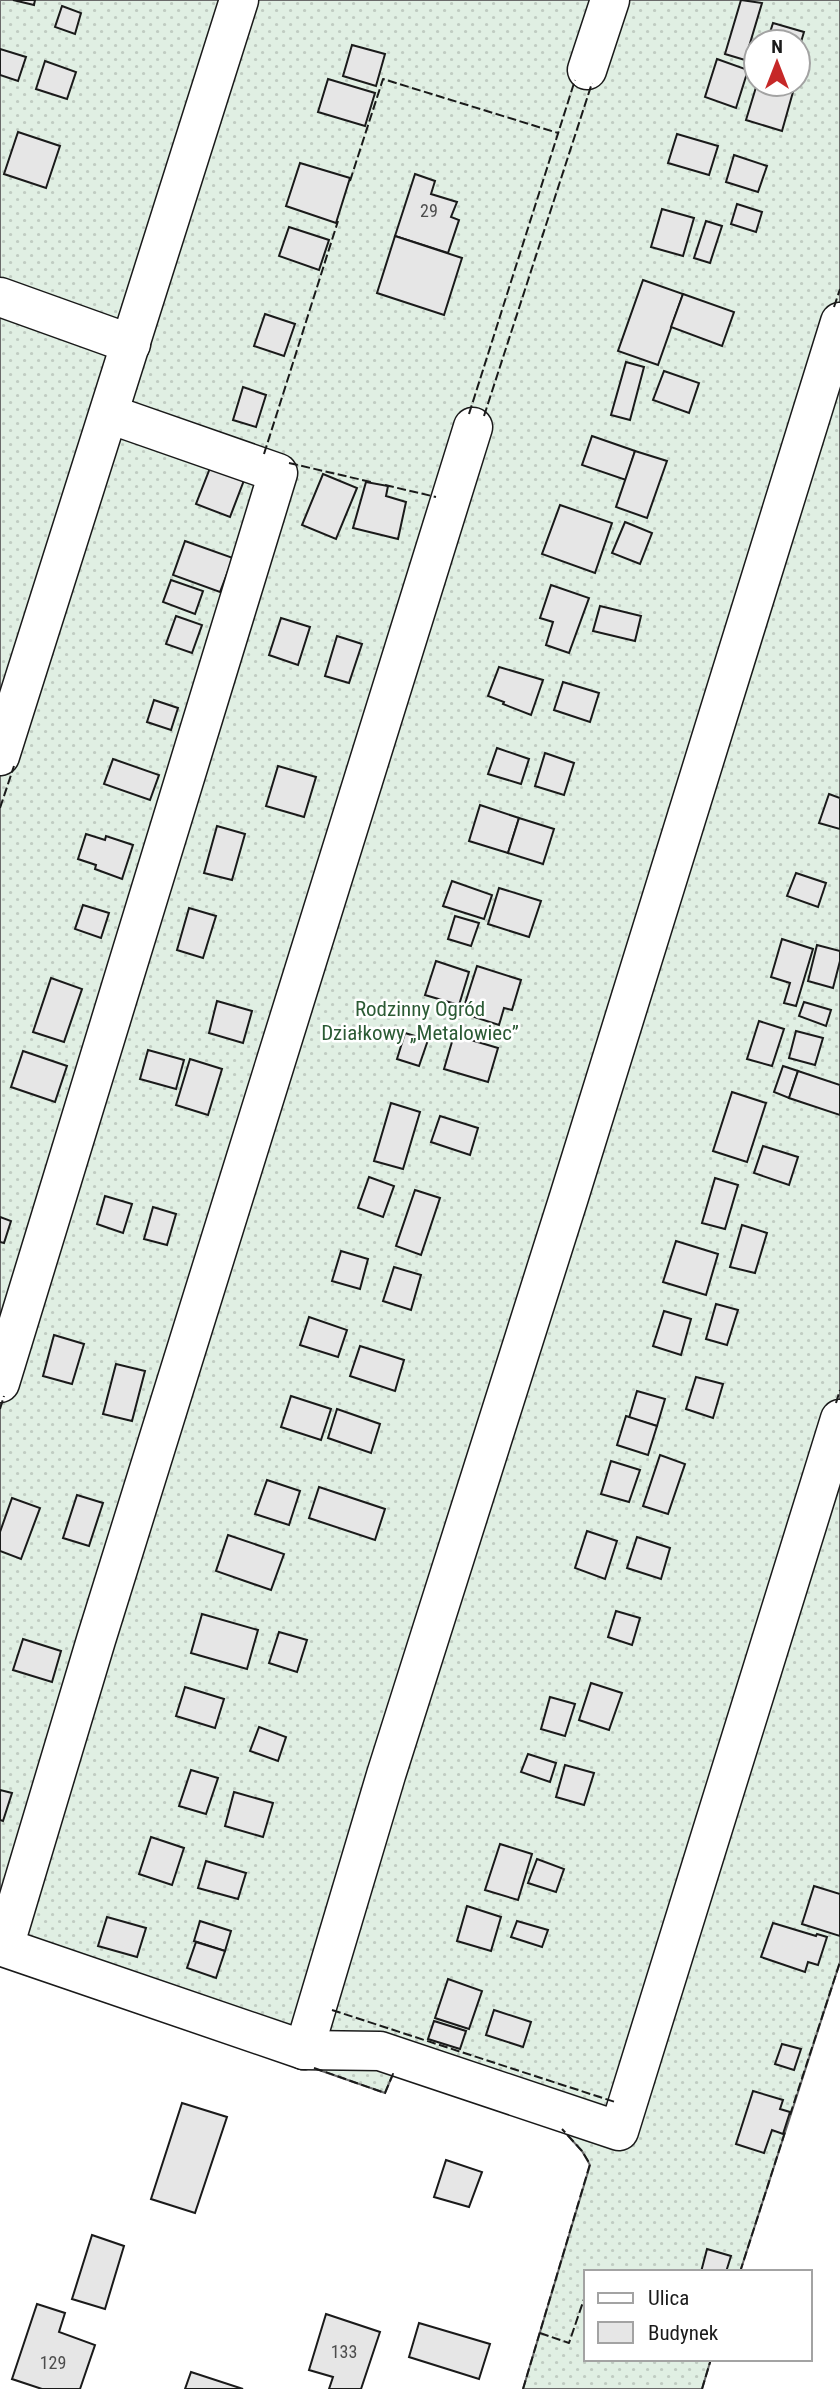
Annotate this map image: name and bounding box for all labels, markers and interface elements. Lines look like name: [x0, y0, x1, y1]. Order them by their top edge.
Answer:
north arrow: [742, 28, 812, 98]
text: N: [771, 35, 783, 58]
house number: 29: [420, 200, 438, 221]
park label: Rodzinny Ogród Działkowy „Metalowiec”: [321, 997, 519, 1045]
legend: [584, 2270, 812, 2361]
text: Ulica: [648, 2286, 689, 2310]
text: Budynek: [648, 2321, 719, 2345]
house number: 133: [331, 2341, 357, 2362]
house number: 129: [40, 2352, 66, 2373]

